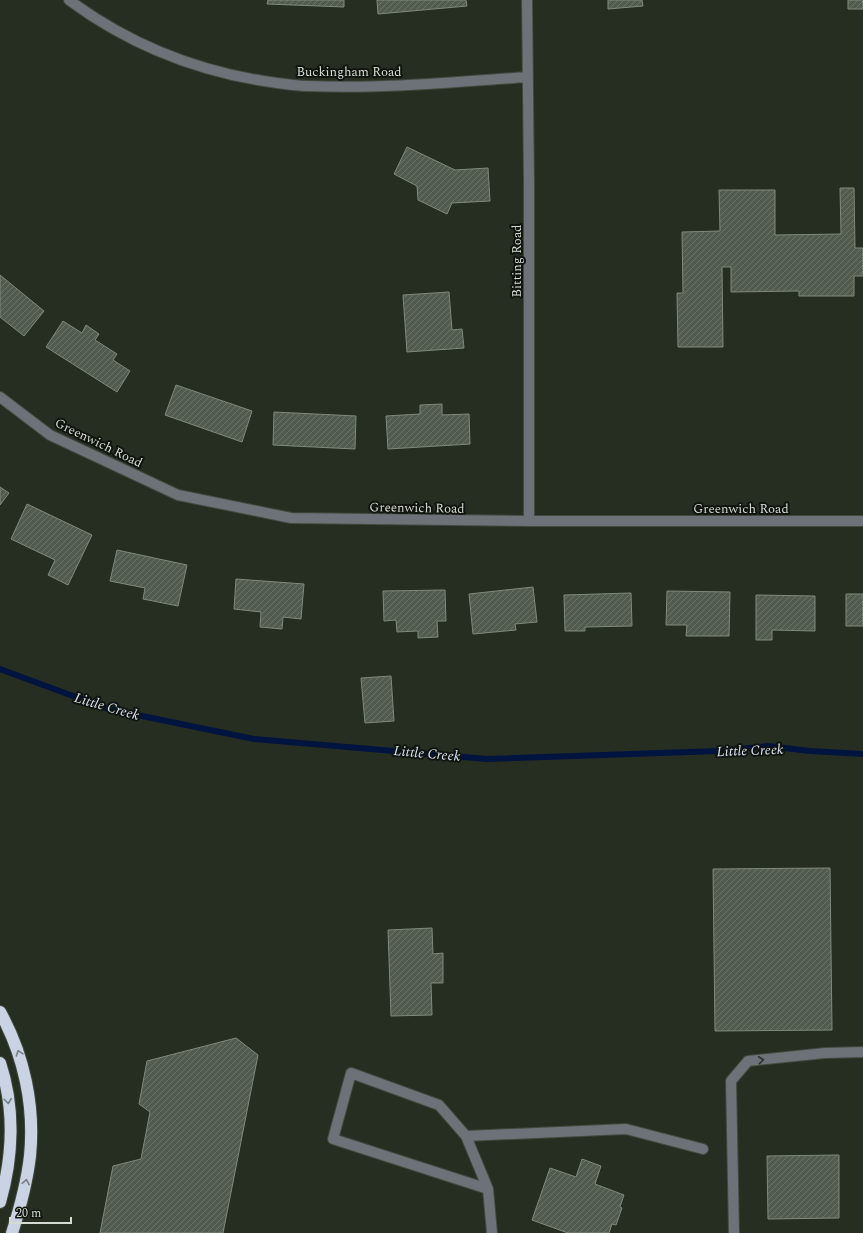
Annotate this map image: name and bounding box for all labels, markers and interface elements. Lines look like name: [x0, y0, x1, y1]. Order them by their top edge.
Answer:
street label: Buckingham Road: [296, 62, 402, 82]
street label: Bitting Road: [507, 224, 527, 298]
street label: Greenwich Road: [51, 413, 146, 473]
street label: Greenwich Road: [369, 497, 465, 519]
street label: Greenwich Road: [693, 499, 789, 519]
water label: Little Creek: [72, 687, 142, 726]
water label: Little Creek: [716, 739, 784, 762]
water label: Little Creek: [393, 740, 462, 767]
one-way arrow: [15, 1050, 23, 1057]
one-way arrow: [758, 1055, 764, 1064]
one-way arrow: [4, 1098, 13, 1104]
one-way arrow: [21, 1179, 29, 1185]
scale bar: [10, 1199, 71, 1225]
text: 20 m: [16, 1204, 41, 1223]

